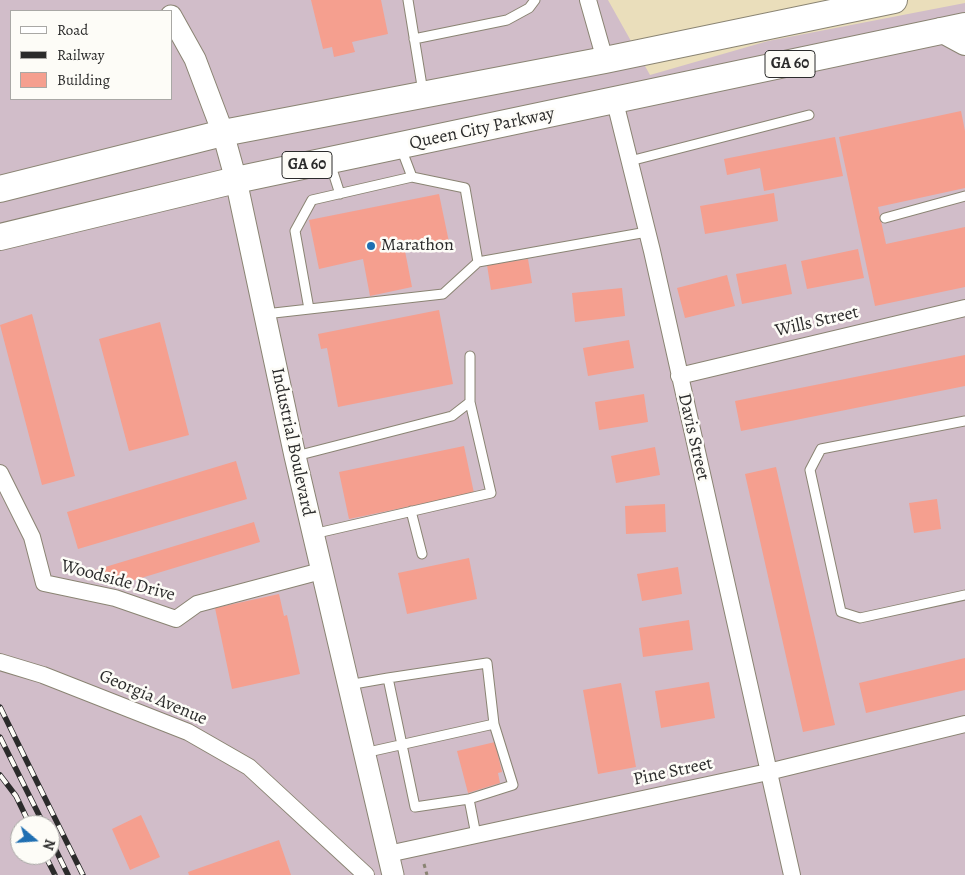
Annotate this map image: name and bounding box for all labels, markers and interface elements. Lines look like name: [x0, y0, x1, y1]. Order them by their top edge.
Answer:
legend: [10, 10, 172, 100]
text: Road: [57, 20, 88, 40]
text: Railway: [57, 45, 104, 65]
road number: GA 60: [765, 51, 815, 78]
text: Building: [57, 70, 110, 90]
street label: Queen City Parkway: [408, 103, 556, 155]
road number: GA 60: [282, 152, 332, 178]
place label: Marathon: [381, 235, 454, 257]
marker: Marathon: [365, 240, 377, 252]
street label: Wills Street: [773, 302, 861, 342]
street label: Industrial Boulevard: [266, 366, 318, 518]
street label: Davis Street: [672, 391, 714, 483]
street label: Woodside Drive: [59, 555, 177, 607]
street label: Georgia Avenue: [96, 666, 210, 730]
street label: Pine Street: [631, 753, 715, 791]
north arrow: [10, 815, 60, 865]
text: N: [38, 837, 59, 852]

